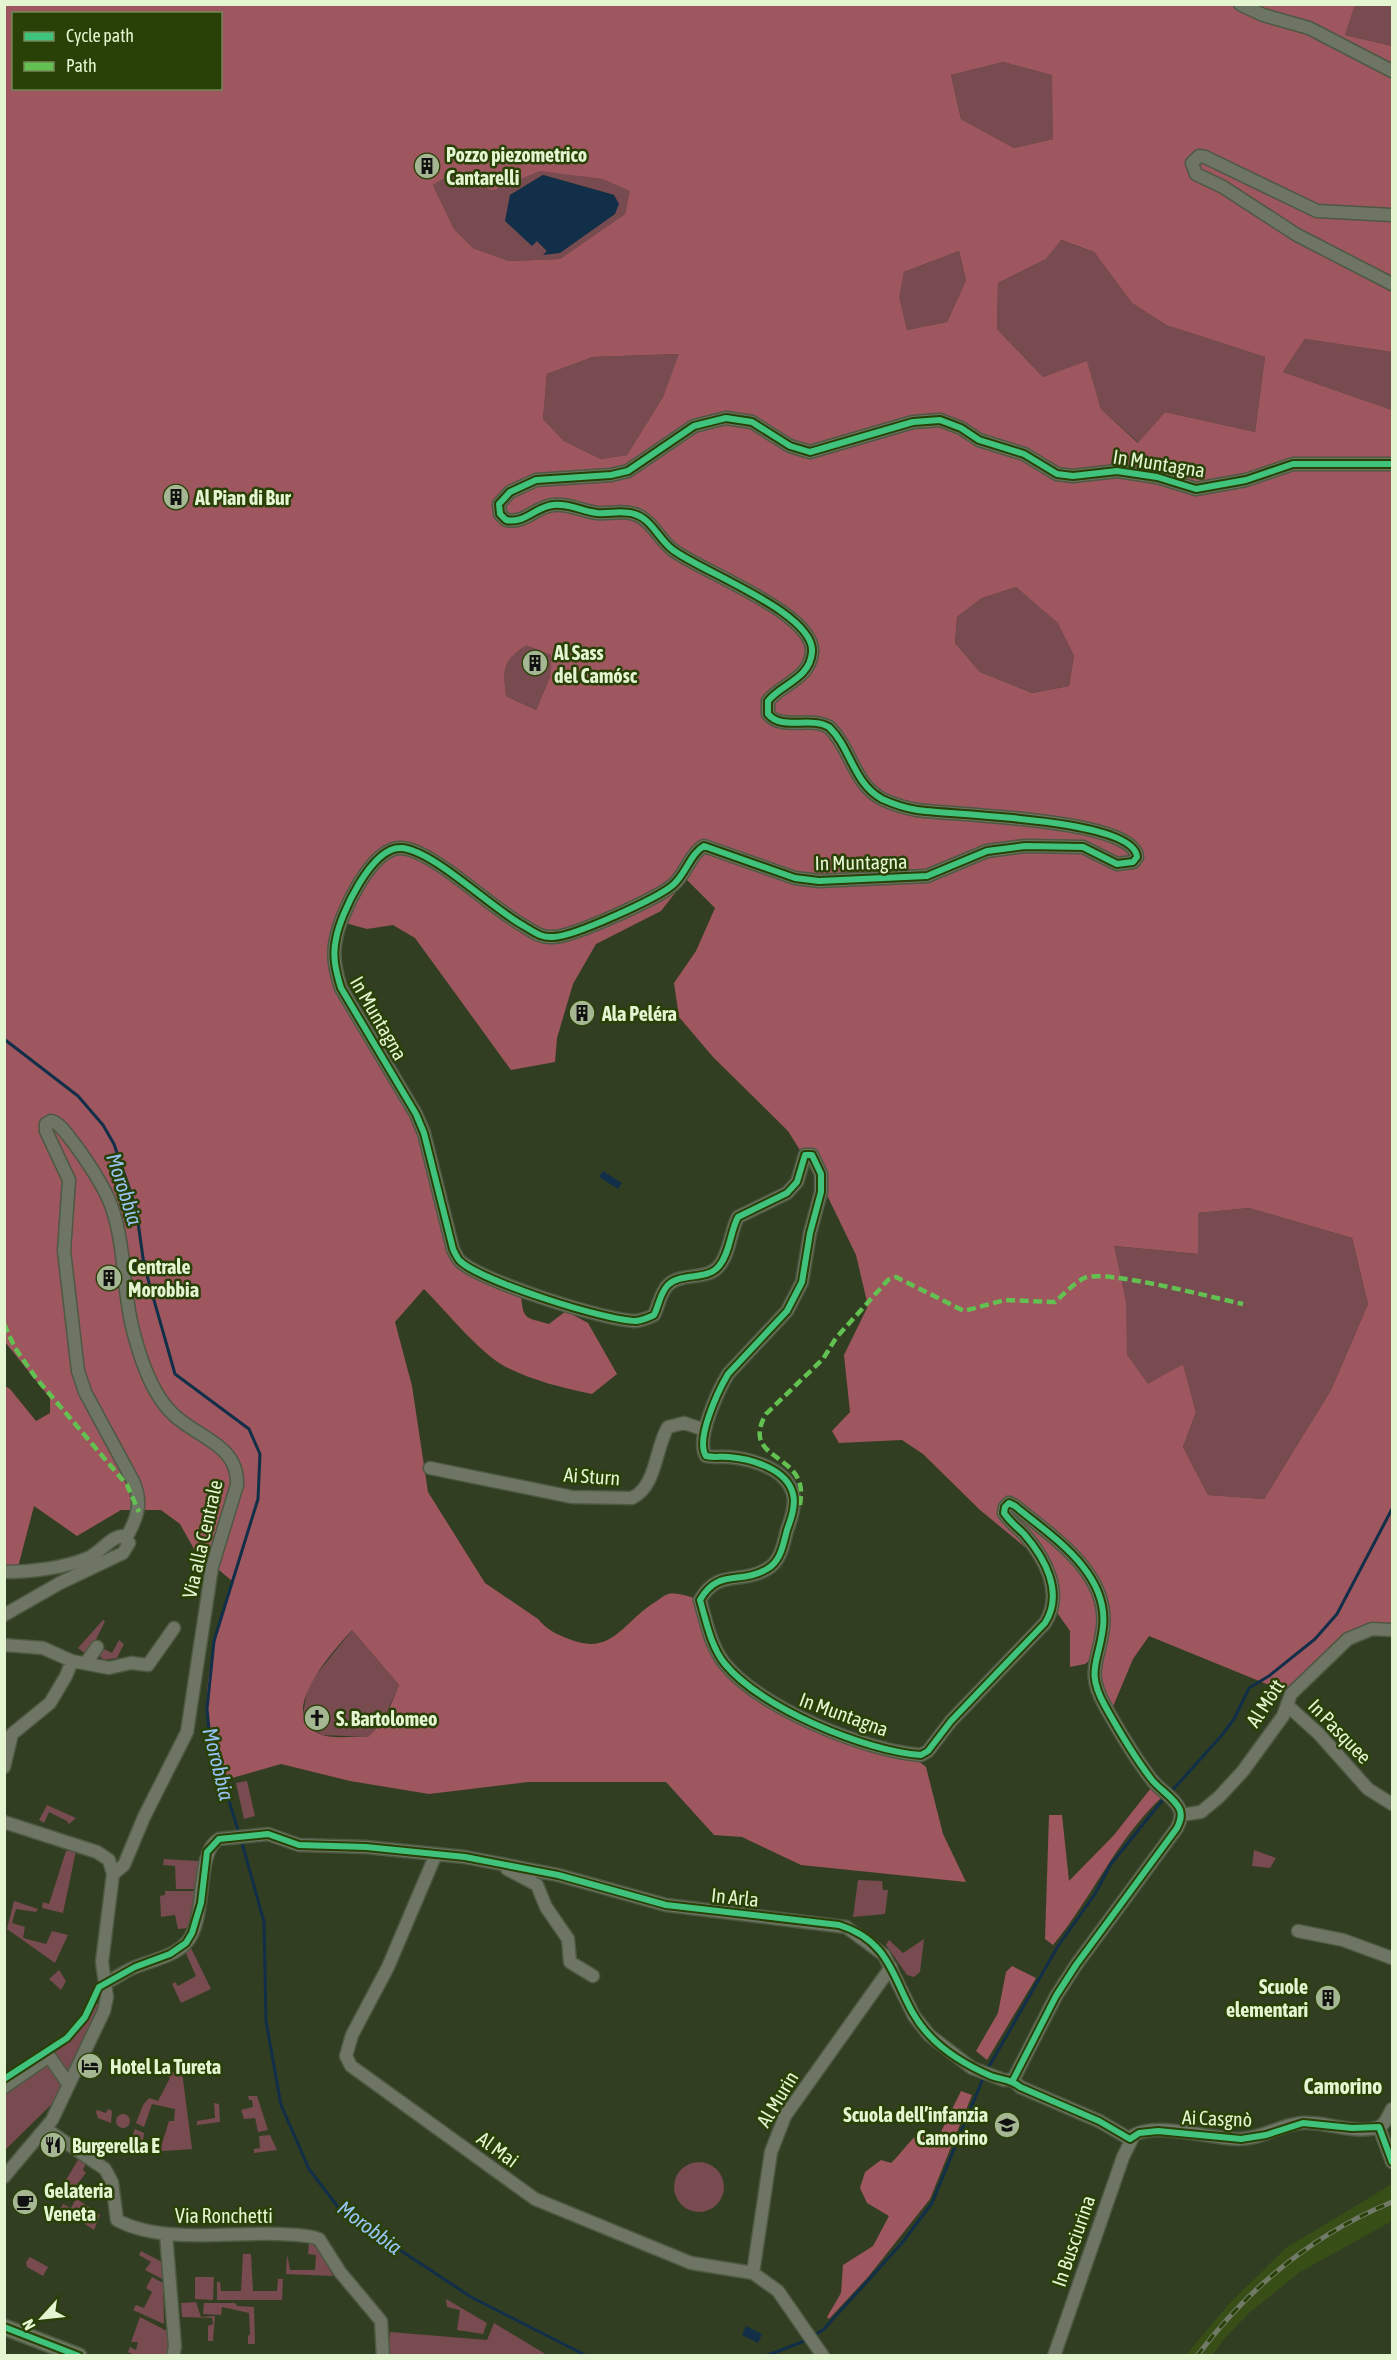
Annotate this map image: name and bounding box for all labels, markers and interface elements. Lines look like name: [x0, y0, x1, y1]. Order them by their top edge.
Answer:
legend: [12, 12, 222, 90]
text: Cycle path: [66, 25, 134, 46]
text: Path: [66, 55, 97, 76]
place label: Pozzo piezometrico Cantarelli: [446, 143, 587, 189]
building icon: Pozzo piezometrico Cantarelli: [412, 151, 442, 181]
street label: In Muntagna: [1111, 444, 1207, 482]
building icon: Al Pian di Bur: [161, 482, 191, 512]
place label: Al Pian di Bur: [194, 486, 292, 509]
place label: Al Sass del Camósc: [553, 641, 638, 687]
building icon: Al Sass del Camósc: [520, 648, 550, 678]
street label: In Muntagna: [814, 850, 908, 874]
street label: In Muntagna: [346, 972, 412, 1064]
building icon: Ala Peléra: [567, 998, 597, 1028]
place label: Ala Peléra: [601, 1002, 677, 1025]
water label: Morobbia: [102, 1150, 148, 1228]
place label: Centrale Morobbia: [128, 1255, 199, 1301]
building icon: Centrale Morobbia: [94, 1263, 124, 1293]
street label: Ai Sturn: [563, 1463, 621, 1489]
street label: Via alla Centrale: [177, 1478, 227, 1600]
street label: Al Mòtt: [1241, 1675, 1289, 1731]
street label: In Muntagna: [796, 1687, 892, 1741]
street label: In Pasquee: [1304, 1694, 1376, 1768]
church icon: S. Bartolomeo: [302, 1703, 332, 1733]
place label: S. Bartolomeo: [336, 1707, 437, 1730]
water label: Morobbia: [198, 1725, 240, 1803]
street label: In Arla: [710, 1883, 760, 1911]
place label: Scuole elementari: [1226, 1975, 1308, 2021]
building icon: Scuole elementari: [1313, 1983, 1343, 2013]
hotel icon: Hotel La Tureta: [75, 2051, 105, 2081]
place label: Hotel La Tureta: [110, 2055, 221, 2078]
street label: Al Murin: [751, 2067, 803, 2131]
district label: Camorino: [1304, 2073, 1382, 2099]
place label: Scuola dell’infanzia Camorino: [843, 2103, 988, 2149]
street label: Ai Casgnò: [1182, 2105, 1252, 2131]
school or university icon: Scuola dell’infanzia Camorino: [992, 2110, 1022, 2140]
street label: Al Mai: [473, 2126, 523, 2172]
restaurant icon: Burgerella E: [38, 2130, 68, 2160]
place label: Burgerella E: [72, 2134, 160, 2157]
place label: Gelateria Veneta: [43, 2179, 113, 2225]
cafe icon: Gelateria Veneta: [10, 2187, 40, 2217]
street label: In Busciurina: [1047, 2192, 1099, 2290]
water label: Morobbia: [333, 2195, 407, 2259]
street label: Via Ronchetti: [175, 2204, 273, 2227]
north arrow: [12, 2288, 72, 2348]
text: N: [18, 2317, 39, 2333]

